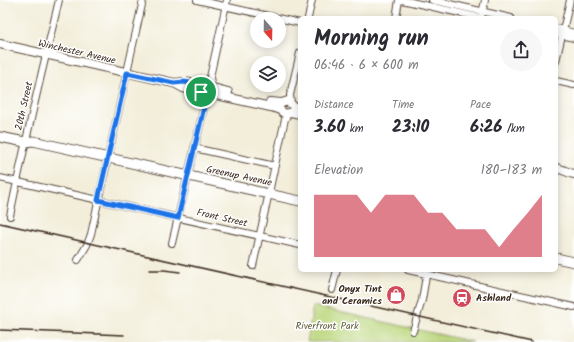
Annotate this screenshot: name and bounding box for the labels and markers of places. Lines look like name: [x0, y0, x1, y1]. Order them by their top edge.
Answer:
pin: [184, 75, 218, 109]
place label: Onyx Tint and Ceramics: [322, 281, 382, 309]
shop icon: Onyx Tint and Ceramics: [385, 284, 407, 306]
station icon: Ashland: [451, 287, 473, 309]
place label: Ashland: [476, 290, 512, 306]

